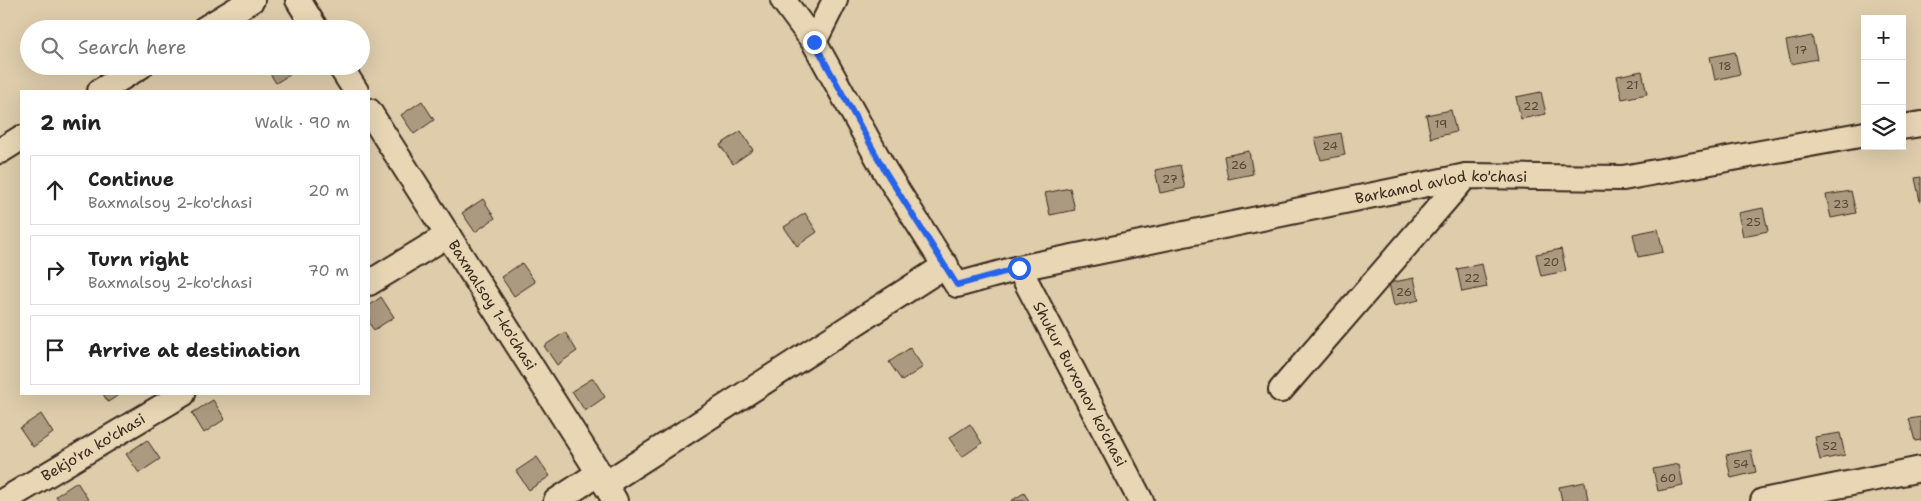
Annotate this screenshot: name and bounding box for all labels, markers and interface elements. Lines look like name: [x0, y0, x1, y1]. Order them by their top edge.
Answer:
map controls: [1861, 15, 1906, 150]
button: +: [1861, 15, 1906, 60]
search box: [20, 20, 370, 75]
route end: [803, 31, 826, 54]
icon: search: [38, 34, 66, 62]
text: Search here: [78, 35, 187, 60]
house number: 17: [1795, 42, 1807, 58]
house number: 18: [1718, 58, 1732, 74]
button: −: [1861, 60, 1906, 105]
house number: 21: [1626, 77, 1638, 93]
house number: 22: [1523, 98, 1539, 114]
button: layers: [1861, 105, 1906, 150]
text: 2 min: [40, 109, 101, 137]
text: Walk · 90 m: [255, 112, 350, 133]
house number: 19: [1435, 116, 1447, 132]
house number: 24: [1322, 138, 1338, 154]
house number: 26: [1231, 157, 1247, 173]
street label: Barkamol avlod ko'chasi: [1353, 166, 1527, 209]
text: Continue: [88, 167, 174, 192]
house number: 27: [1162, 171, 1178, 187]
icon: ahead: [41, 176, 69, 204]
text: 20 m: [308, 180, 349, 201]
text: Baxmalsoy 2-ko'chasi: [88, 192, 252, 213]
house number: 23: [1833, 196, 1849, 212]
house number: 25: [1745, 214, 1761, 230]
street label: Baxmalsoy 1-ko'chasi: [444, 236, 541, 374]
text: Turn right: [88, 247, 189, 272]
house number: 20: [1543, 254, 1559, 270]
icon: right: [41, 256, 69, 284]
route start: [1008, 257, 1031, 280]
text: 70 m: [308, 260, 349, 281]
house number: 22: [1464, 270, 1480, 286]
text: Baxmalsoy 2-ko'chasi: [88, 272, 252, 293]
house number: 26: [1396, 284, 1412, 300]
street label: Shukur Burxonov ko'chasi: [1028, 298, 1131, 470]
icon: arrive: [41, 336, 69, 364]
text: Arrive at destination: [88, 338, 300, 363]
street label: Bekjo'ra ko'chasi: [38, 409, 149, 486]
house number: 52: [1822, 438, 1838, 454]
house number: 54: [1733, 456, 1749, 472]
house number: 60: [1660, 470, 1676, 486]

